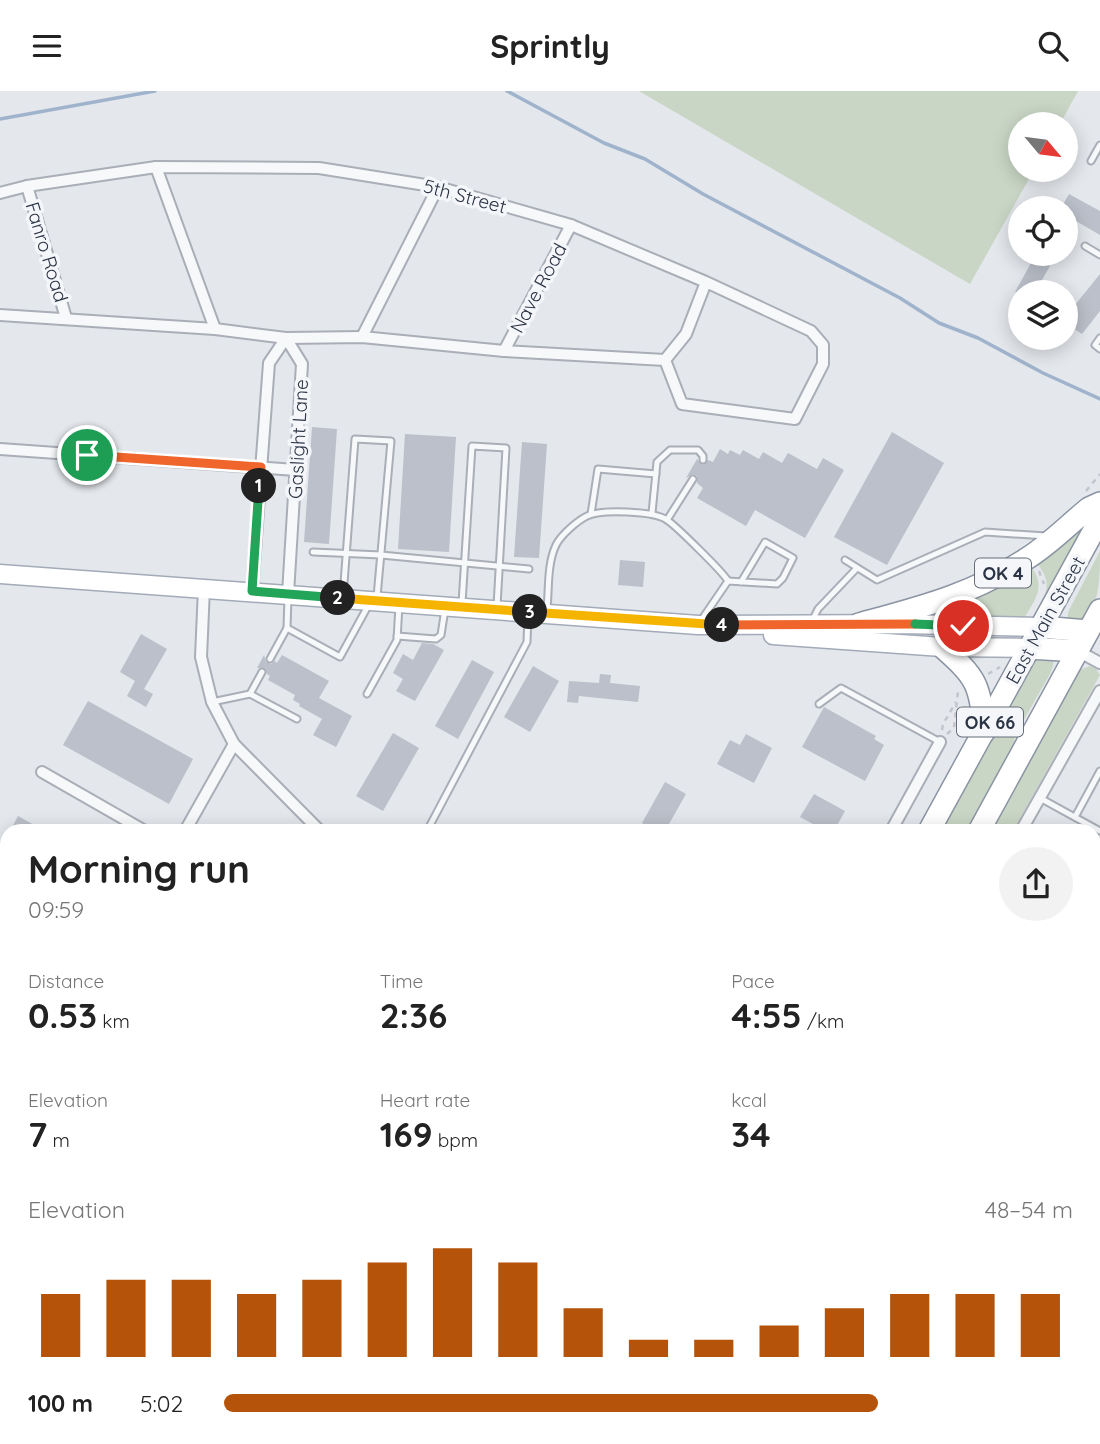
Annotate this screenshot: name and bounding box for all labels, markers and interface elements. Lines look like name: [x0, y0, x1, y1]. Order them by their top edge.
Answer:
text: Sprintly: [490, 26, 610, 66]
icon: menu: [28, 27, 66, 65]
icon: search: [1034, 27, 1072, 65]
north arrow: [1008, 112, 1078, 182]
map controls: [1008, 112, 1078, 350]
street label: 5th Street: [421, 173, 509, 219]
button: locate: [1008, 196, 1078, 266]
street label: Fanro Road: [20, 199, 74, 305]
street label: Nave Road: [504, 239, 572, 337]
button: layers: [1008, 280, 1078, 350]
street label: Gaslight Lane: [283, 378, 313, 500]
pin: [57, 425, 117, 485]
icon: arrive: [68, 436, 106, 474]
pin: 1: [242, 469, 276, 503]
text: 1: [255, 473, 262, 497]
street label: East Main Street: [1000, 552, 1090, 688]
road number: OK 4: [975, 559, 1031, 587]
pin: 2: [320, 581, 356, 615]
text: 2: [332, 585, 343, 609]
pin: 3: [512, 595, 548, 629]
pin: [933, 596, 993, 656]
text: 3: [524, 599, 535, 623]
pin: 4: [704, 607, 740, 643]
icon: check: [944, 607, 982, 645]
text: 4: [716, 612, 727, 636]
road number: OK 66: [957, 707, 1023, 737]
text: Morning run: [28, 845, 250, 893]
button: share: [999, 847, 1073, 921]
text: 09:59: [28, 895, 84, 924]
text: Distance: [28, 969, 104, 993]
text: Time: [380, 969, 423, 993]
text: Pace: [731, 969, 775, 993]
text: 0.53: [28, 993, 97, 1037]
text: 2:36: [380, 993, 447, 1037]
text: 4:55: [731, 993, 802, 1037]
text: km: [97, 1009, 130, 1033]
text: /km: [802, 1009, 844, 1033]
text: Elevation: [28, 1088, 108, 1112]
text: Heart rate: [380, 1088, 470, 1112]
text: kcal: [731, 1088, 767, 1112]
text: 7: [28, 1112, 47, 1156]
text: 169: [380, 1112, 433, 1156]
text: 34: [731, 1112, 771, 1156]
text: m: [47, 1128, 70, 1152]
text: bpm: [433, 1128, 478, 1152]
text: Elevation: [28, 1195, 125, 1224]
text: 48–54 m: [985, 1195, 1073, 1224]
text: 100 m: [28, 1389, 93, 1418]
text: 5:02: [140, 1389, 183, 1418]

